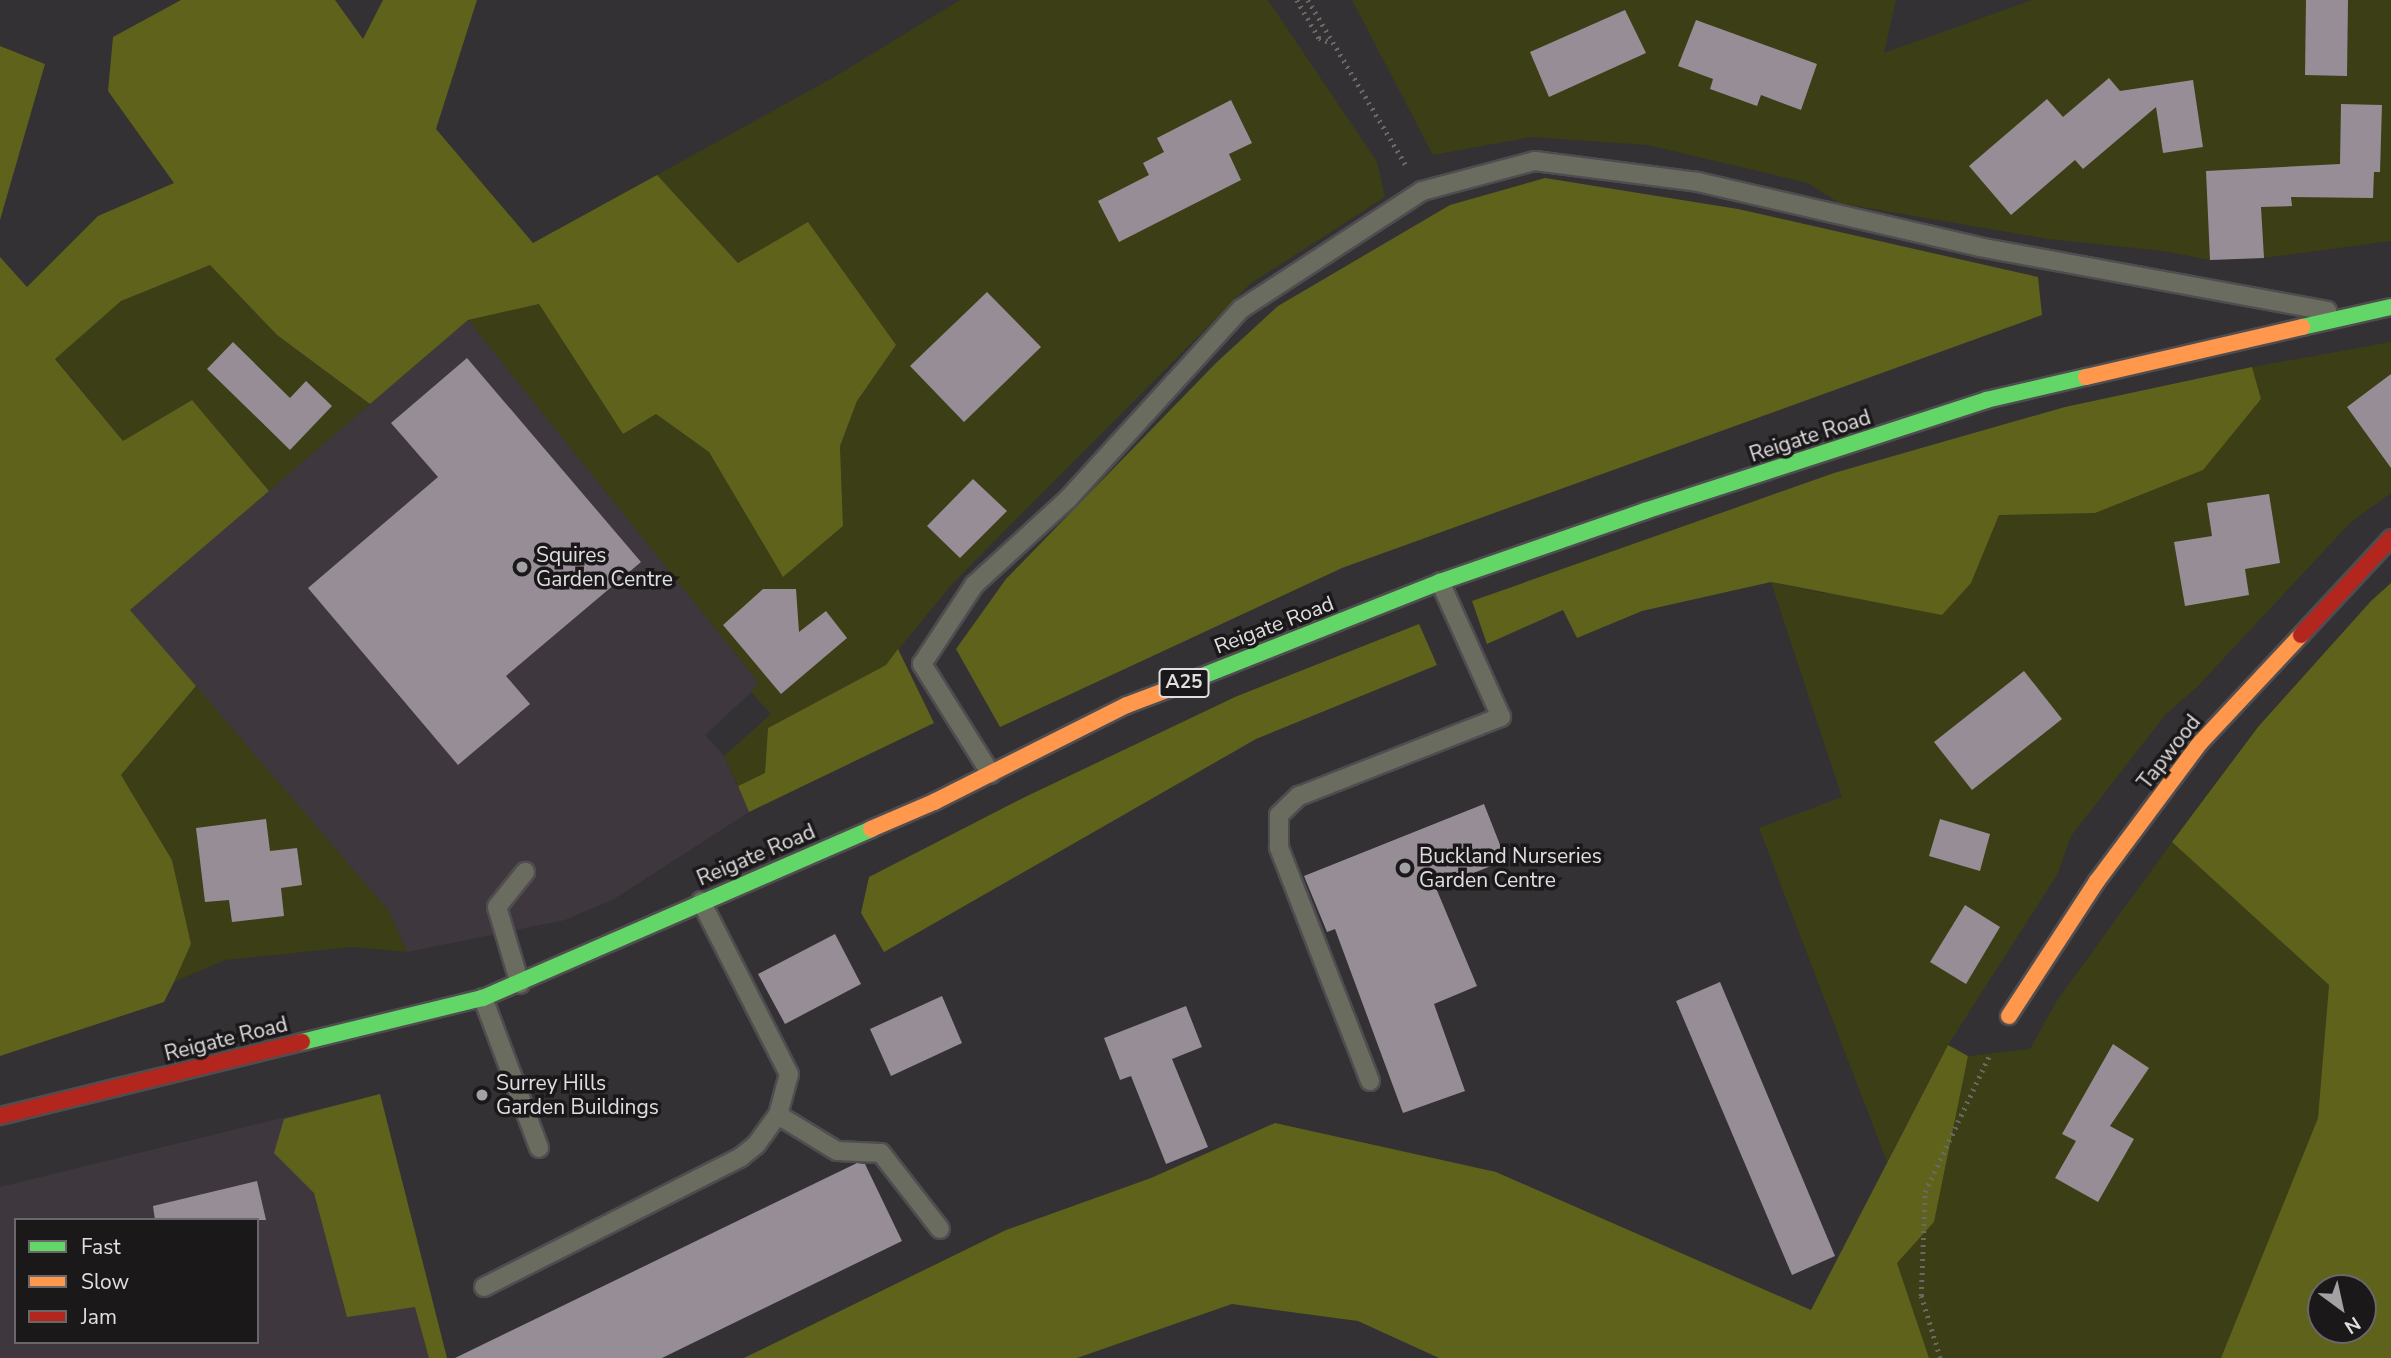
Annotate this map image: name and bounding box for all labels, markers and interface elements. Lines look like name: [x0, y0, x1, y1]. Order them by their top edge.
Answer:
street label: Reigate Road: [1746, 405, 1874, 467]
place label: Squires Garden Centre: [536, 542, 673, 592]
marker: Squires Garden Centre: [514, 559, 530, 575]
street label: Reigate Road: [1211, 591, 1337, 659]
road number: A25: [1158, 668, 1210, 698]
street label: Tapwood: [2132, 710, 2206, 794]
street label: Reigate Road: [693, 819, 819, 891]
place label: Buckland Nurseries Garden Centre: [1419, 843, 1602, 893]
marker: Buckland Nurseries Garden Centre: [1397, 860, 1413, 876]
street label: Reigate Road: [162, 1012, 290, 1066]
place label: Surrey Hills Garden Buildings: [496, 1070, 659, 1120]
marker: Surrey Hills Garden Buildings: [474, 1087, 490, 1103]
legend: [14, 1218, 259, 1344]
text: Fast: [81, 1233, 121, 1261]
text: Slow: [81, 1268, 129, 1296]
north arrow: [2307, 1274, 2377, 1344]
text: Jam: [81, 1303, 117, 1331]
text: N: [2339, 1310, 2365, 1340]

